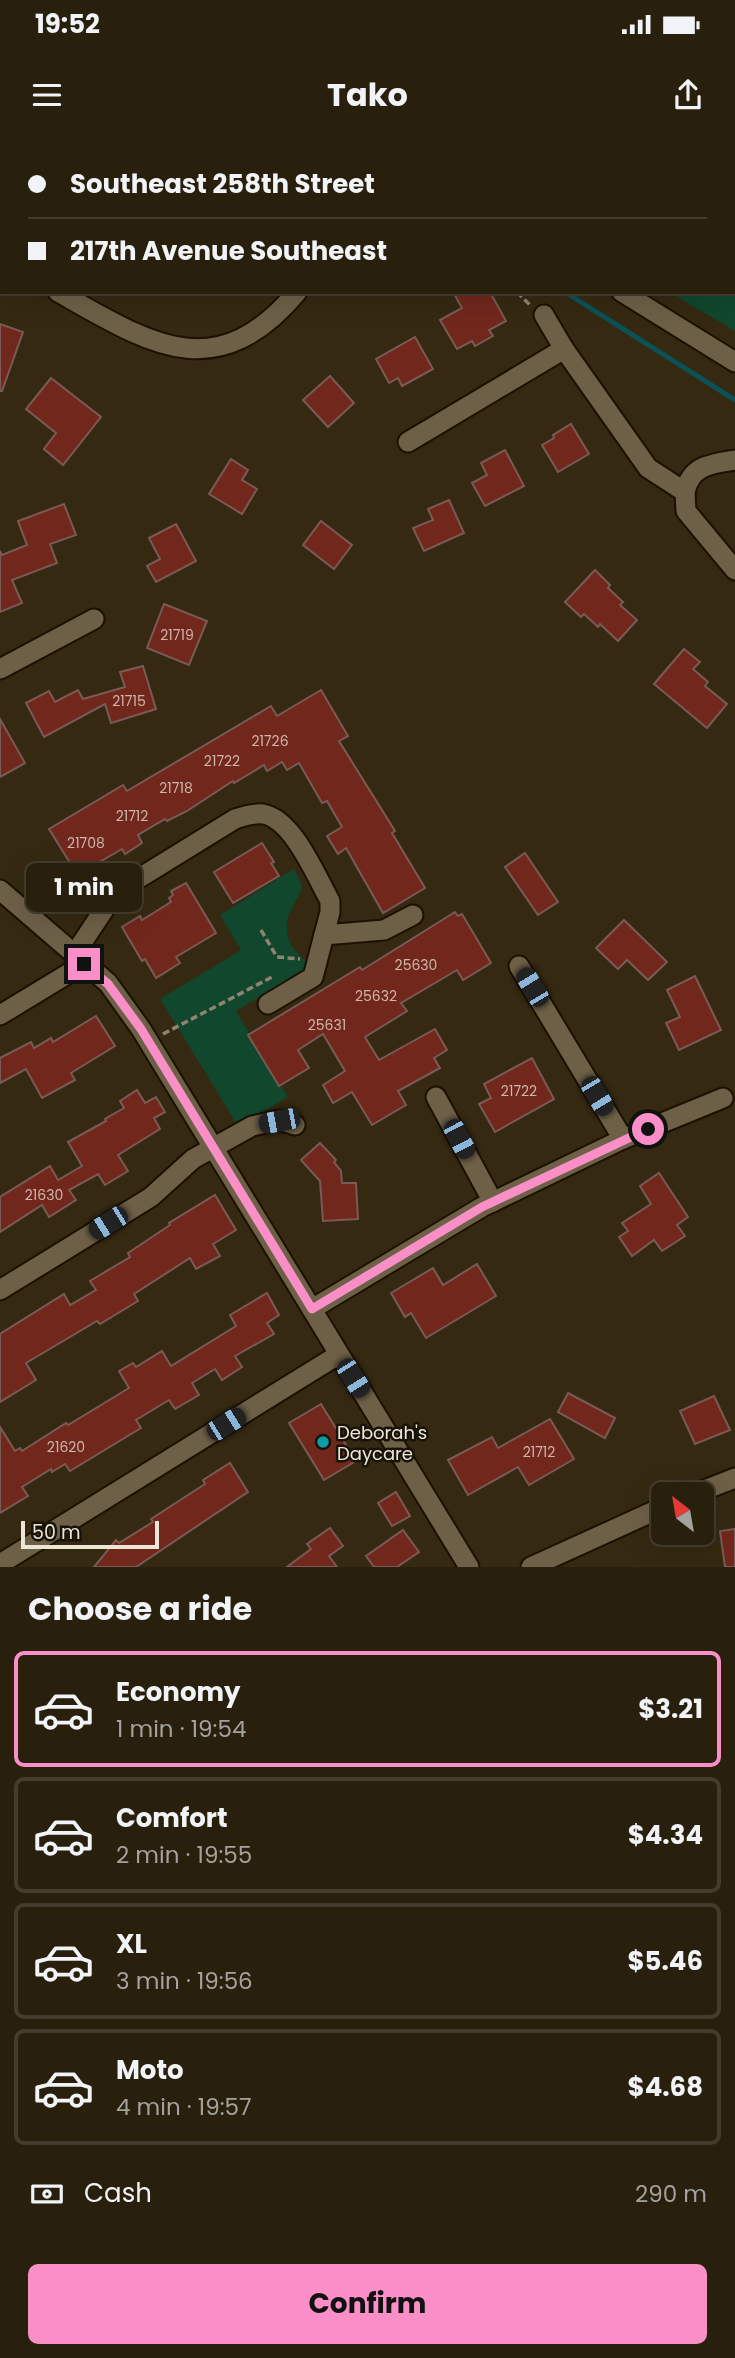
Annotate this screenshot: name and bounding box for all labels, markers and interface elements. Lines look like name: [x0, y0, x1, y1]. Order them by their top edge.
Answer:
text: 19:52: [35, 6, 100, 42]
text: Tako: [327, 72, 408, 117]
icon: menu: [28, 76, 66, 114]
icon: share: [669, 76, 707, 114]
text: Southeast 258th Street: [70, 166, 375, 202]
text: 217th Avenue Southeast: [70, 233, 387, 269]
house number: 21719: [160, 625, 194, 645]
house number: 21715: [112, 691, 146, 711]
house number: 21726: [251, 731, 289, 751]
house number: 21722: [204, 751, 240, 771]
house number: 21718: [159, 778, 193, 798]
house number: 21712: [116, 806, 148, 826]
house number: 21708: [67, 833, 105, 853]
callout: 1 min: [26, 862, 142, 912]
text: 1 min: [54, 871, 114, 903]
route end: [68, 948, 100, 980]
house number: 25630: [395, 955, 437, 975]
car: [513, 964, 552, 1010]
house number: 25632: [355, 986, 397, 1006]
house number: 25631: [308, 1015, 346, 1035]
car: [578, 1073, 617, 1119]
house number: 21722: [501, 1081, 537, 1101]
car: [257, 1107, 302, 1135]
route start: [632, 1113, 664, 1145]
car: [440, 1116, 479, 1162]
house number: 21630: [25, 1185, 63, 1205]
car: [85, 1203, 132, 1243]
car: [333, 1355, 374, 1401]
car: [203, 1404, 250, 1444]
place label: Deborah's Daycare: [337, 1420, 427, 1466]
marker: Deborah's Daycare: [315, 1434, 331, 1450]
house number: 21620: [47, 1437, 85, 1457]
house number: 21712: [523, 1442, 555, 1462]
north arrow: [651, 1482, 714, 1545]
map controls: [651, 1482, 714, 1545]
scale bar: [21, 1518, 159, 1550]
text: 50 m: [32, 1519, 81, 1546]
text: Choose a ride: [28, 1586, 252, 1631]
text: Economy: [116, 1674, 240, 1710]
icon: car: [32, 1678, 95, 1741]
text: $3.21: [638, 1691, 703, 1727]
text: 1 min · 19:54: [116, 1713, 246, 1745]
text: Comfort: [116, 1800, 228, 1836]
icon: car: [32, 1804, 95, 1867]
text: $4.34: [628, 1817, 703, 1853]
text: 2 min · 19:55: [116, 1839, 252, 1871]
text: XL: [116, 1926, 147, 1962]
icon: car: [32, 1930, 95, 1993]
text: $5.46: [627, 1943, 703, 1979]
text: 3 min · 19:56: [116, 1965, 253, 1997]
text: Moto: [116, 2052, 184, 2088]
icon: car: [32, 2056, 95, 2119]
text: $4.68: [628, 2069, 703, 2105]
text: 4 min · 19:57: [116, 2091, 252, 2123]
icon: cash: [28, 2175, 66, 2213]
text: Cash: [84, 2175, 152, 2211]
text: 290 m: [635, 2178, 707, 2210]
button: Confirm: [28, 2264, 707, 2344]

